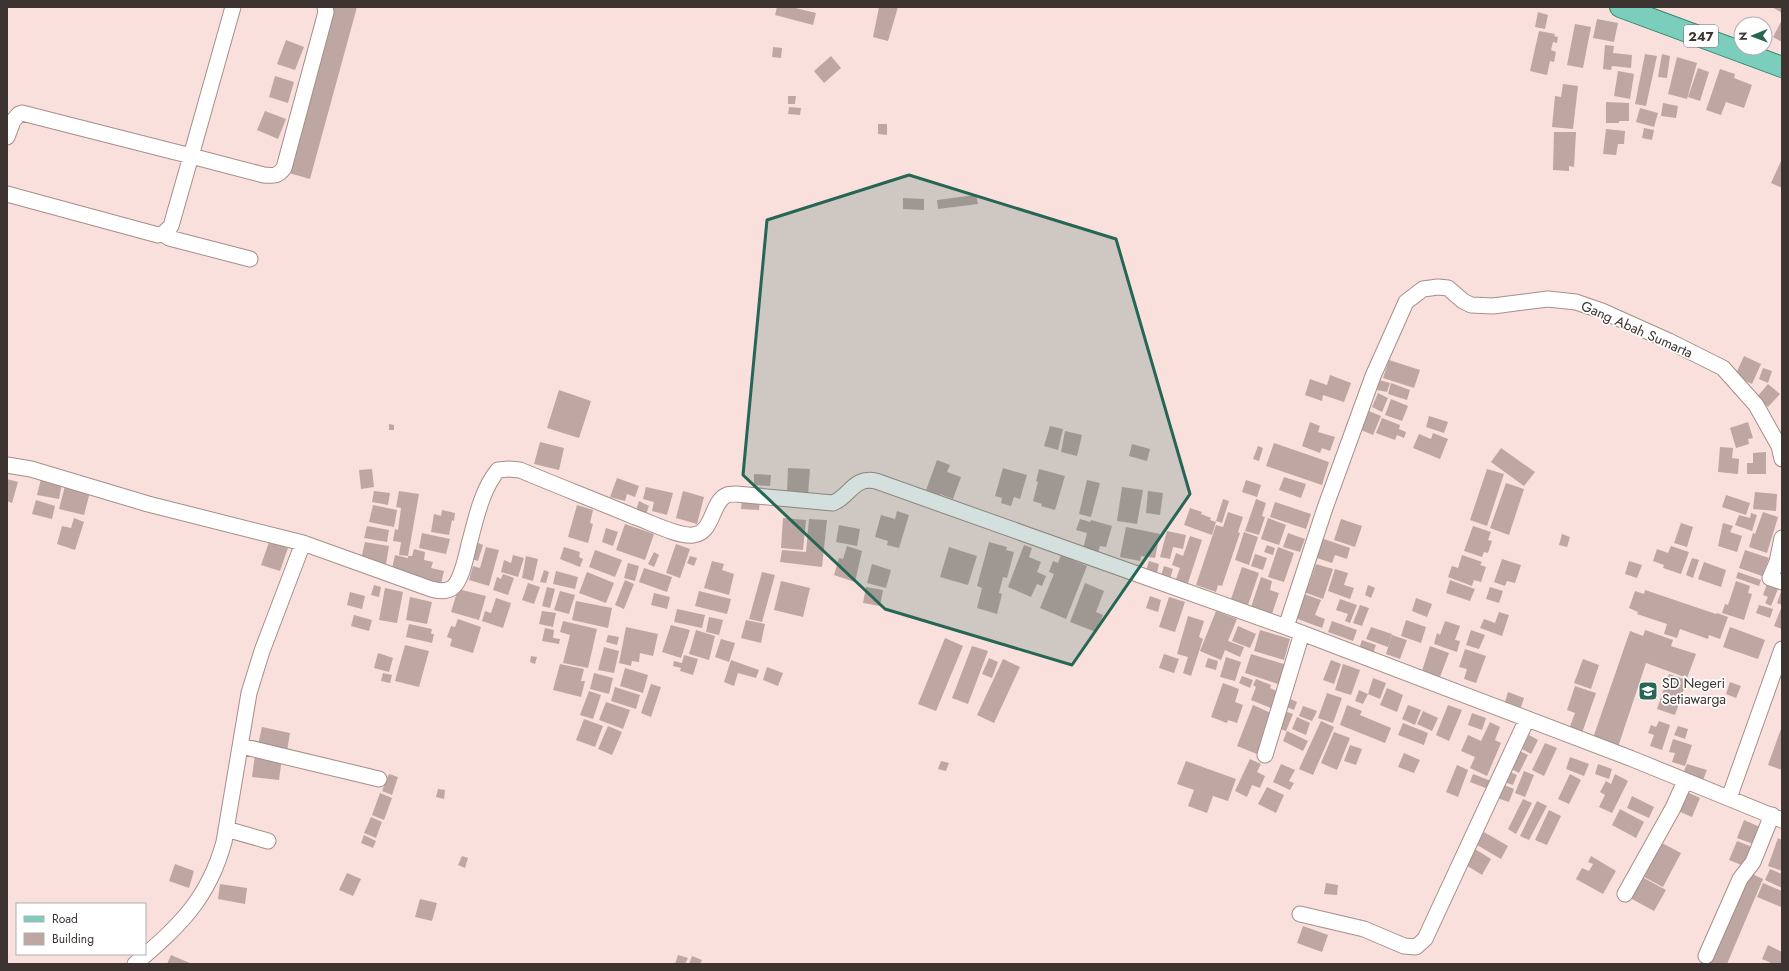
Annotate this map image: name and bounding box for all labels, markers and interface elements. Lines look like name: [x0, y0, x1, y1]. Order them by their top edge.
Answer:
north arrow: [1733, 16, 1773, 56]
road number: 247: [1684, 25, 1718, 47]
text: N: [1735, 32, 1751, 41]
street label: Gang Abah Sumarta: [1578, 295, 1696, 363]
place label: SD Negeri Setiawarga: [1662, 673, 1726, 709]
school or university icon: SD Negeri Setiawarga: [1637, 680, 1659, 702]
legend: [16, 903, 146, 955]
text: Road: [52, 910, 78, 928]
text: Building: [52, 930, 94, 948]

